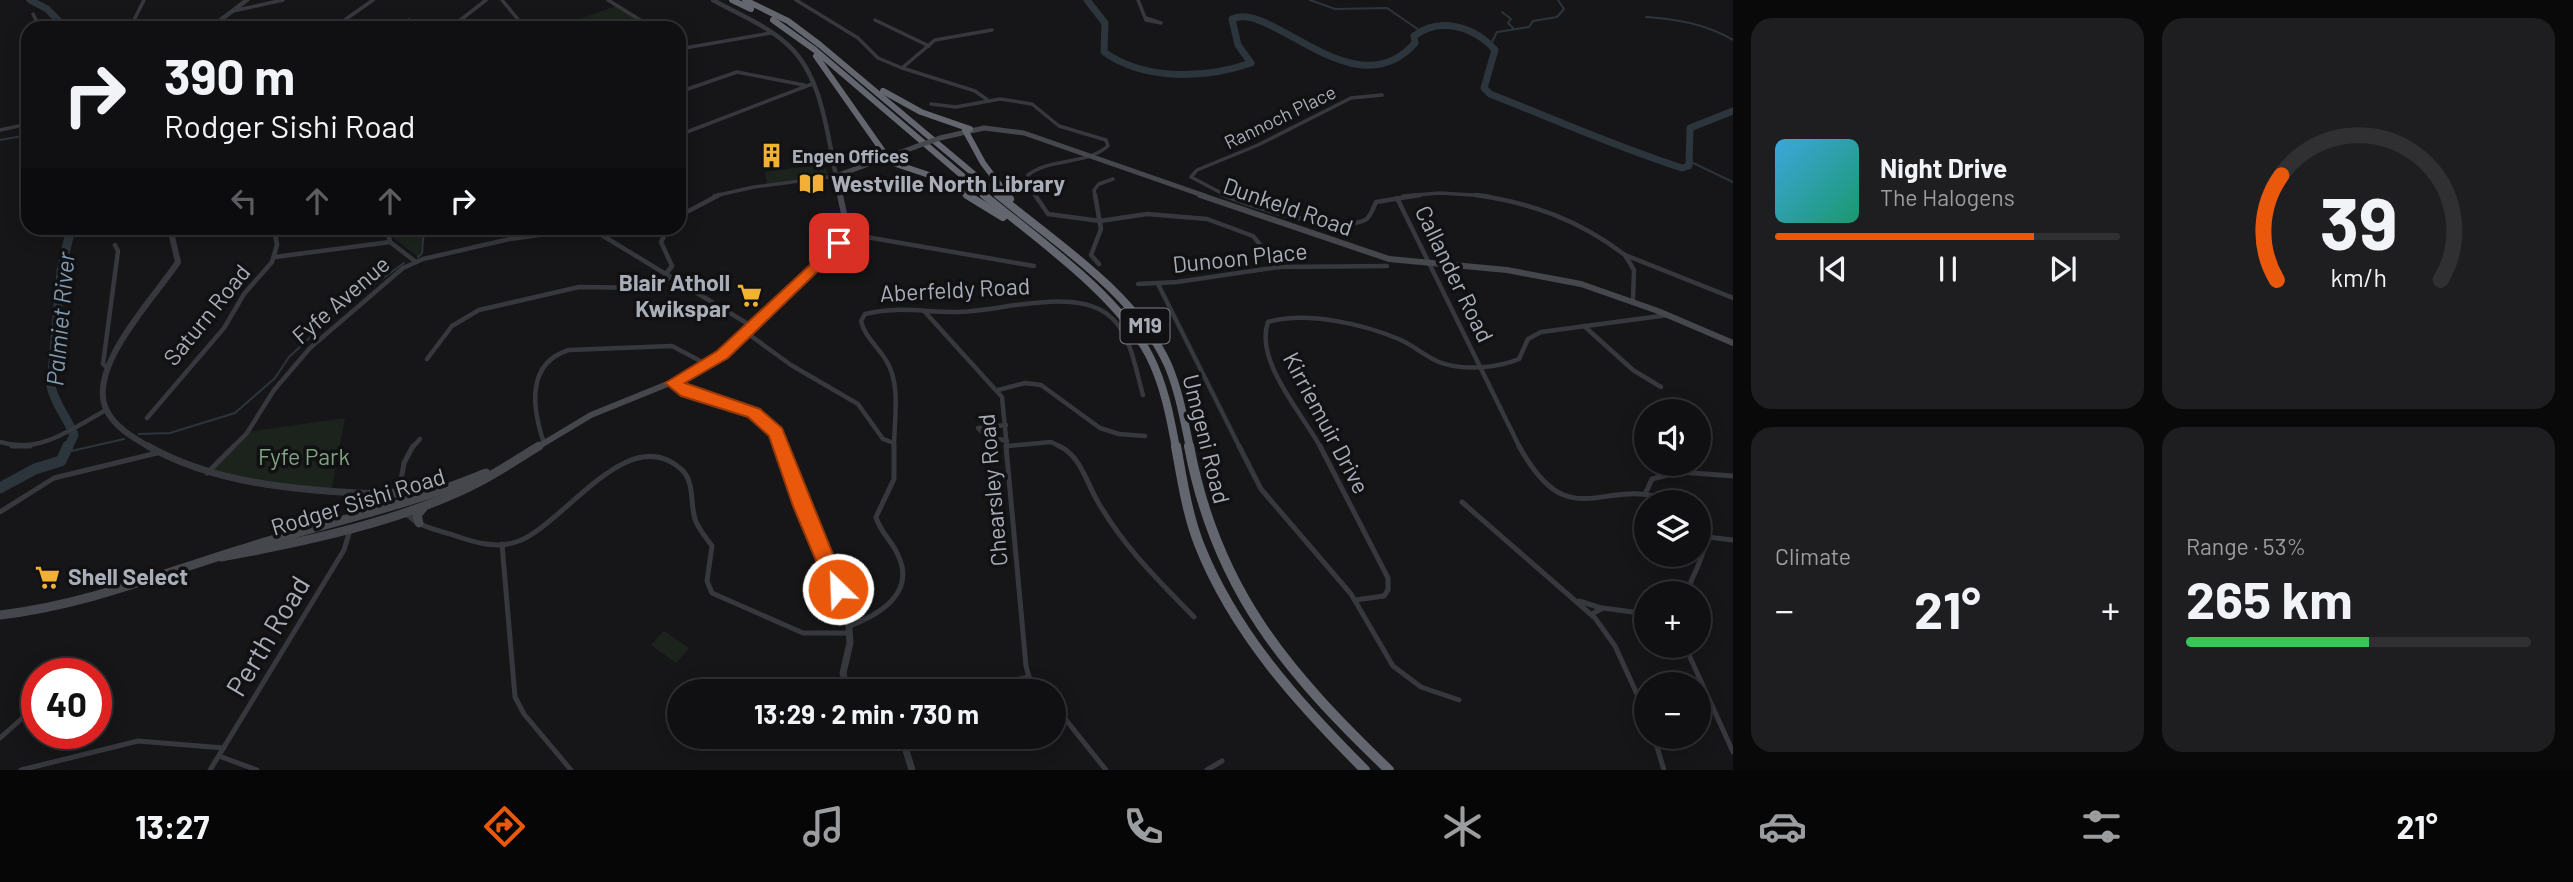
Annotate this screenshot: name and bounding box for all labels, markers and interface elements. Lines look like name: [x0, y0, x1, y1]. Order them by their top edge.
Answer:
text: 390 m: [164, 46, 295, 105]
icon: right: [49, 49, 140, 140]
street label: Rannoch Place: [1220, 80, 1339, 153]
text: Rodger Sishi Road: [164, 106, 415, 144]
building icon: Engen Offices: [758, 142, 786, 170]
place label: Engen Offices: [792, 144, 909, 167]
text: Night Drive: [1880, 152, 2007, 183]
place label: Westville North Library: [831, 169, 1066, 197]
library icon: Westville North Library: [797, 170, 825, 198]
street label: Dunkeld Road: [1220, 171, 1357, 241]
text: 39: [2320, 177, 2397, 265]
icon: left: [225, 182, 263, 220]
icon: ahead: [298, 182, 336, 220]
icon: ahead: [371, 182, 409, 220]
icon: right: [444, 182, 482, 220]
text: The Halogens: [1880, 183, 2015, 211]
street label: Callander Road: [1410, 201, 1500, 347]
pin: [809, 213, 869, 273]
icon: arrive: [820, 224, 858, 262]
street label: Dunoon Place: [1171, 236, 1309, 278]
water label: Palmiet River: [39, 249, 80, 387]
street label: Fyfe Avenue: [286, 249, 395, 349]
icon: previous: [1814, 250, 1852, 288]
icon: pause: [1929, 250, 1967, 288]
icon: next: [2044, 250, 2082, 288]
street label: Saturn Road: [157, 258, 255, 371]
text: km/h: [2330, 262, 2387, 292]
place label: Blair Atholl Kwikspar: [619, 268, 730, 322]
street label: Aberfeldy Road: [879, 271, 1031, 307]
supermarket icon: Blair Atholl Kwikspar: [736, 282, 764, 310]
road number: M19: [1120, 308, 1170, 344]
street label: Kirriemuir Drive: [1278, 347, 1376, 498]
street label: Umgeni Road: [1177, 371, 1237, 506]
map controls: [1634, 399, 1711, 749]
button: sound: [1634, 399, 1711, 476]
street label: Chearsley Road: [971, 413, 1013, 567]
park label: Fyfe Park: [258, 442, 350, 470]
street label: Rodger Sishi Road: [267, 461, 448, 541]
button: layers: [1634, 490, 1711, 567]
text: Range · 53%: [2186, 532, 2306, 560]
text: Climate: [1775, 542, 1851, 570]
position arrow: [801, 552, 875, 626]
place label: Shell Select: [68, 562, 188, 590]
supermarket icon: Shell Select: [34, 563, 62, 591]
text: 265 km: [2186, 567, 2353, 629]
street label: Perth Road: [218, 569, 316, 702]
text: 21°: [1914, 577, 1981, 639]
button: +: [1634, 581, 1711, 658]
text: −: [1775, 586, 1794, 632]
text: +: [2101, 586, 2120, 632]
speed limit sign: 40: [21, 658, 112, 749]
button: −: [1634, 672, 1711, 749]
text: 13:29 · 2 min · 730 m: [754, 698, 979, 729]
icon: directions: [480, 802, 529, 851]
icon: music: [799, 802, 848, 851]
icon: phone: [1119, 802, 1168, 851]
icon: climate: [1438, 802, 1487, 851]
icon: car: [1758, 802, 1807, 851]
icon: filters: [2077, 802, 2126, 851]
text: 13:27: [135, 807, 209, 845]
text: 21°: [2397, 807, 2438, 845]

